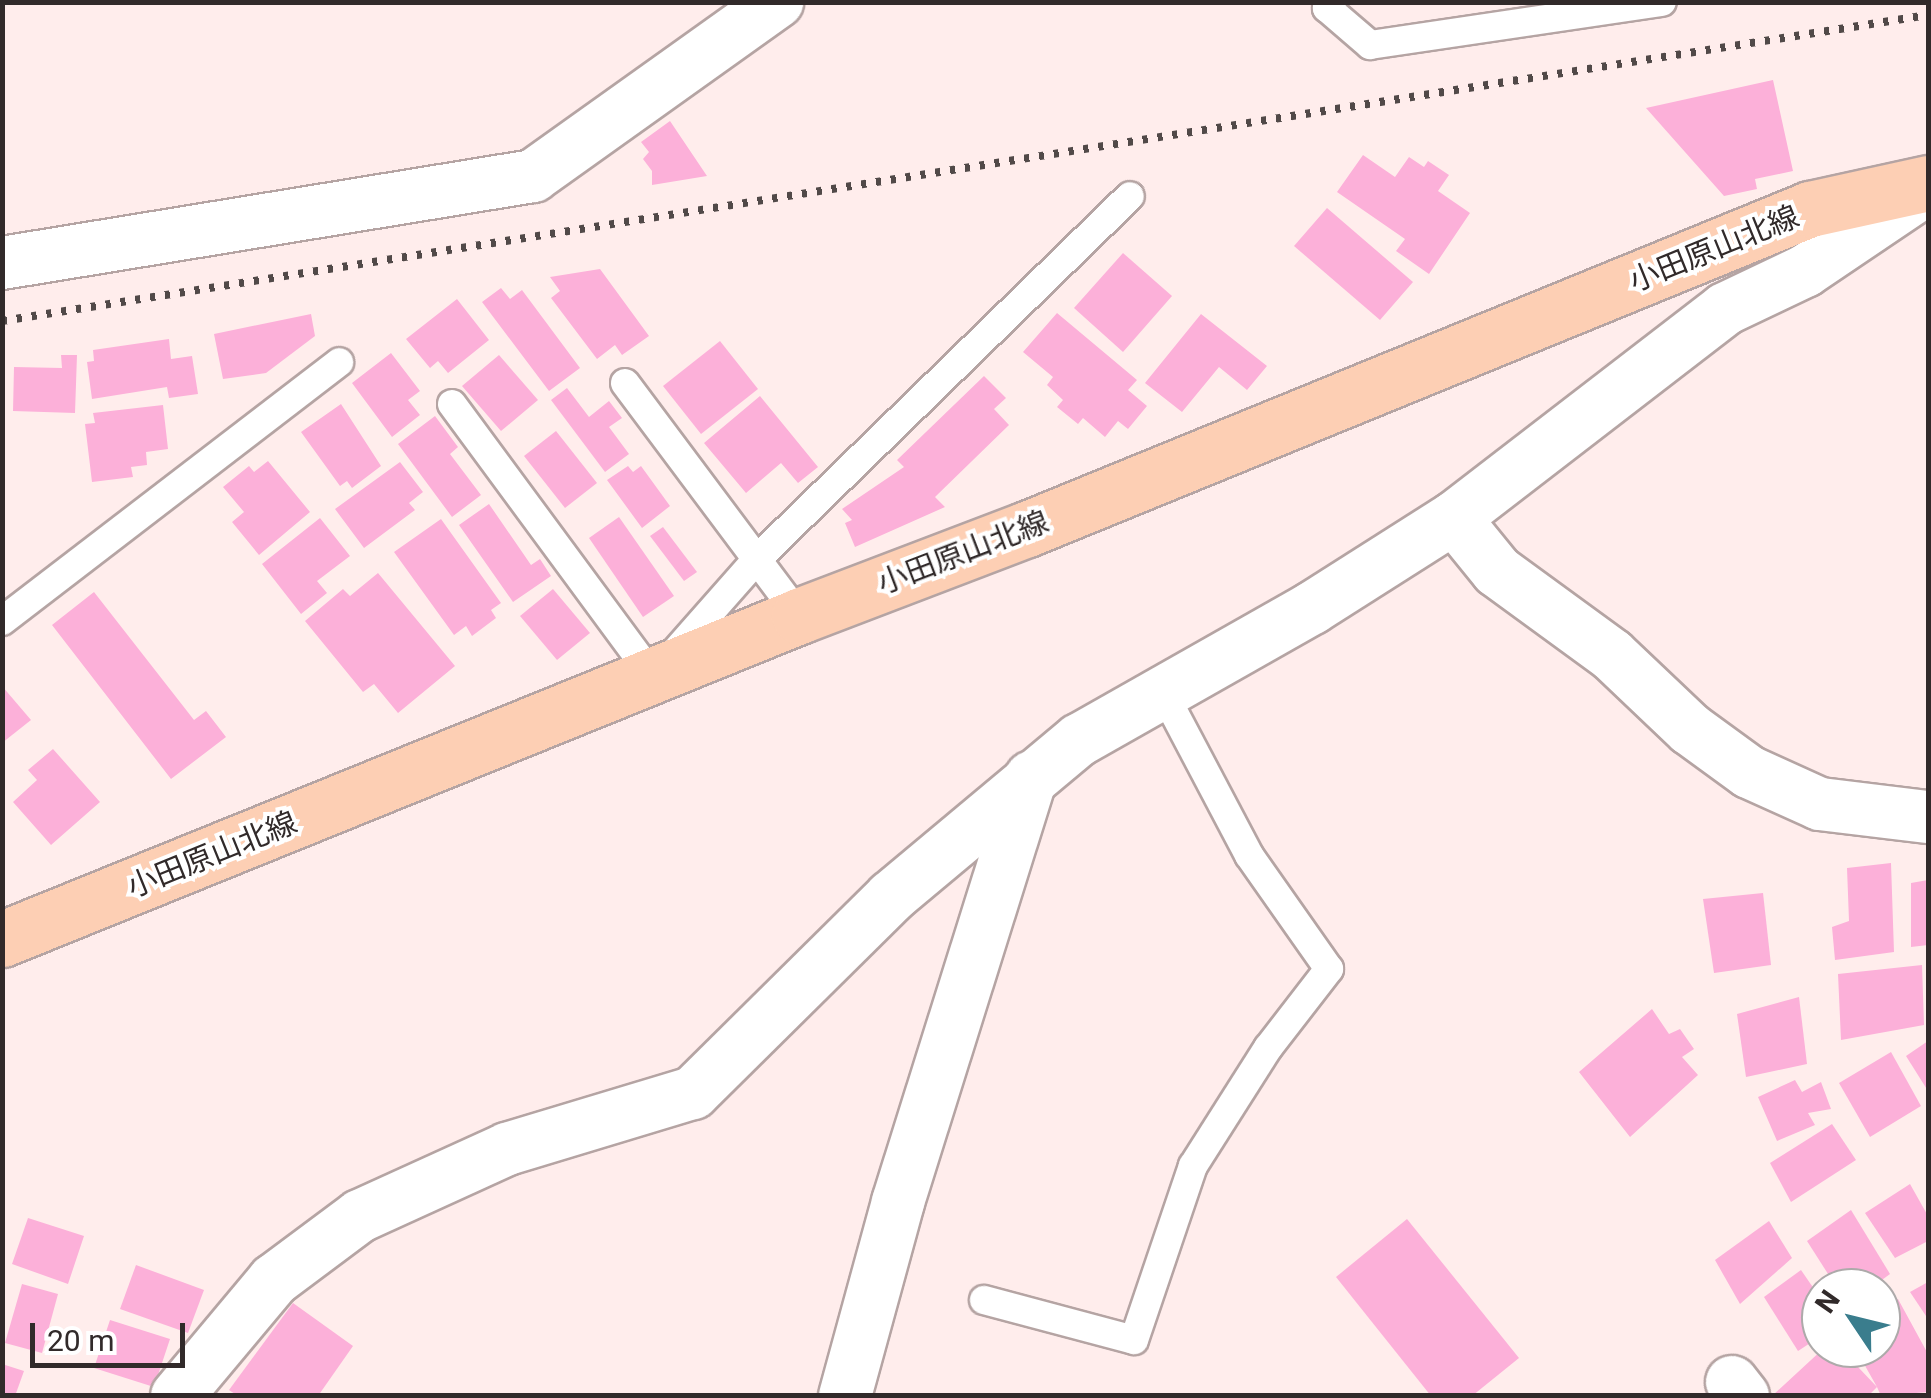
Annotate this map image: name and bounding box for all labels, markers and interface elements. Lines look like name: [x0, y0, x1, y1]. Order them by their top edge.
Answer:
street label: 小田原山北線: [1624, 199, 1804, 299]
street label: 小田原山北線: [873, 504, 1053, 602]
street label: 小田原山北線: [122, 805, 302, 905]
north arrow: [1801, 1268, 1901, 1368]
text: N: [1808, 1284, 1847, 1319]
scale bar: [35, 1303, 190, 1365]
text: 20 m: [47, 1323, 114, 1358]

